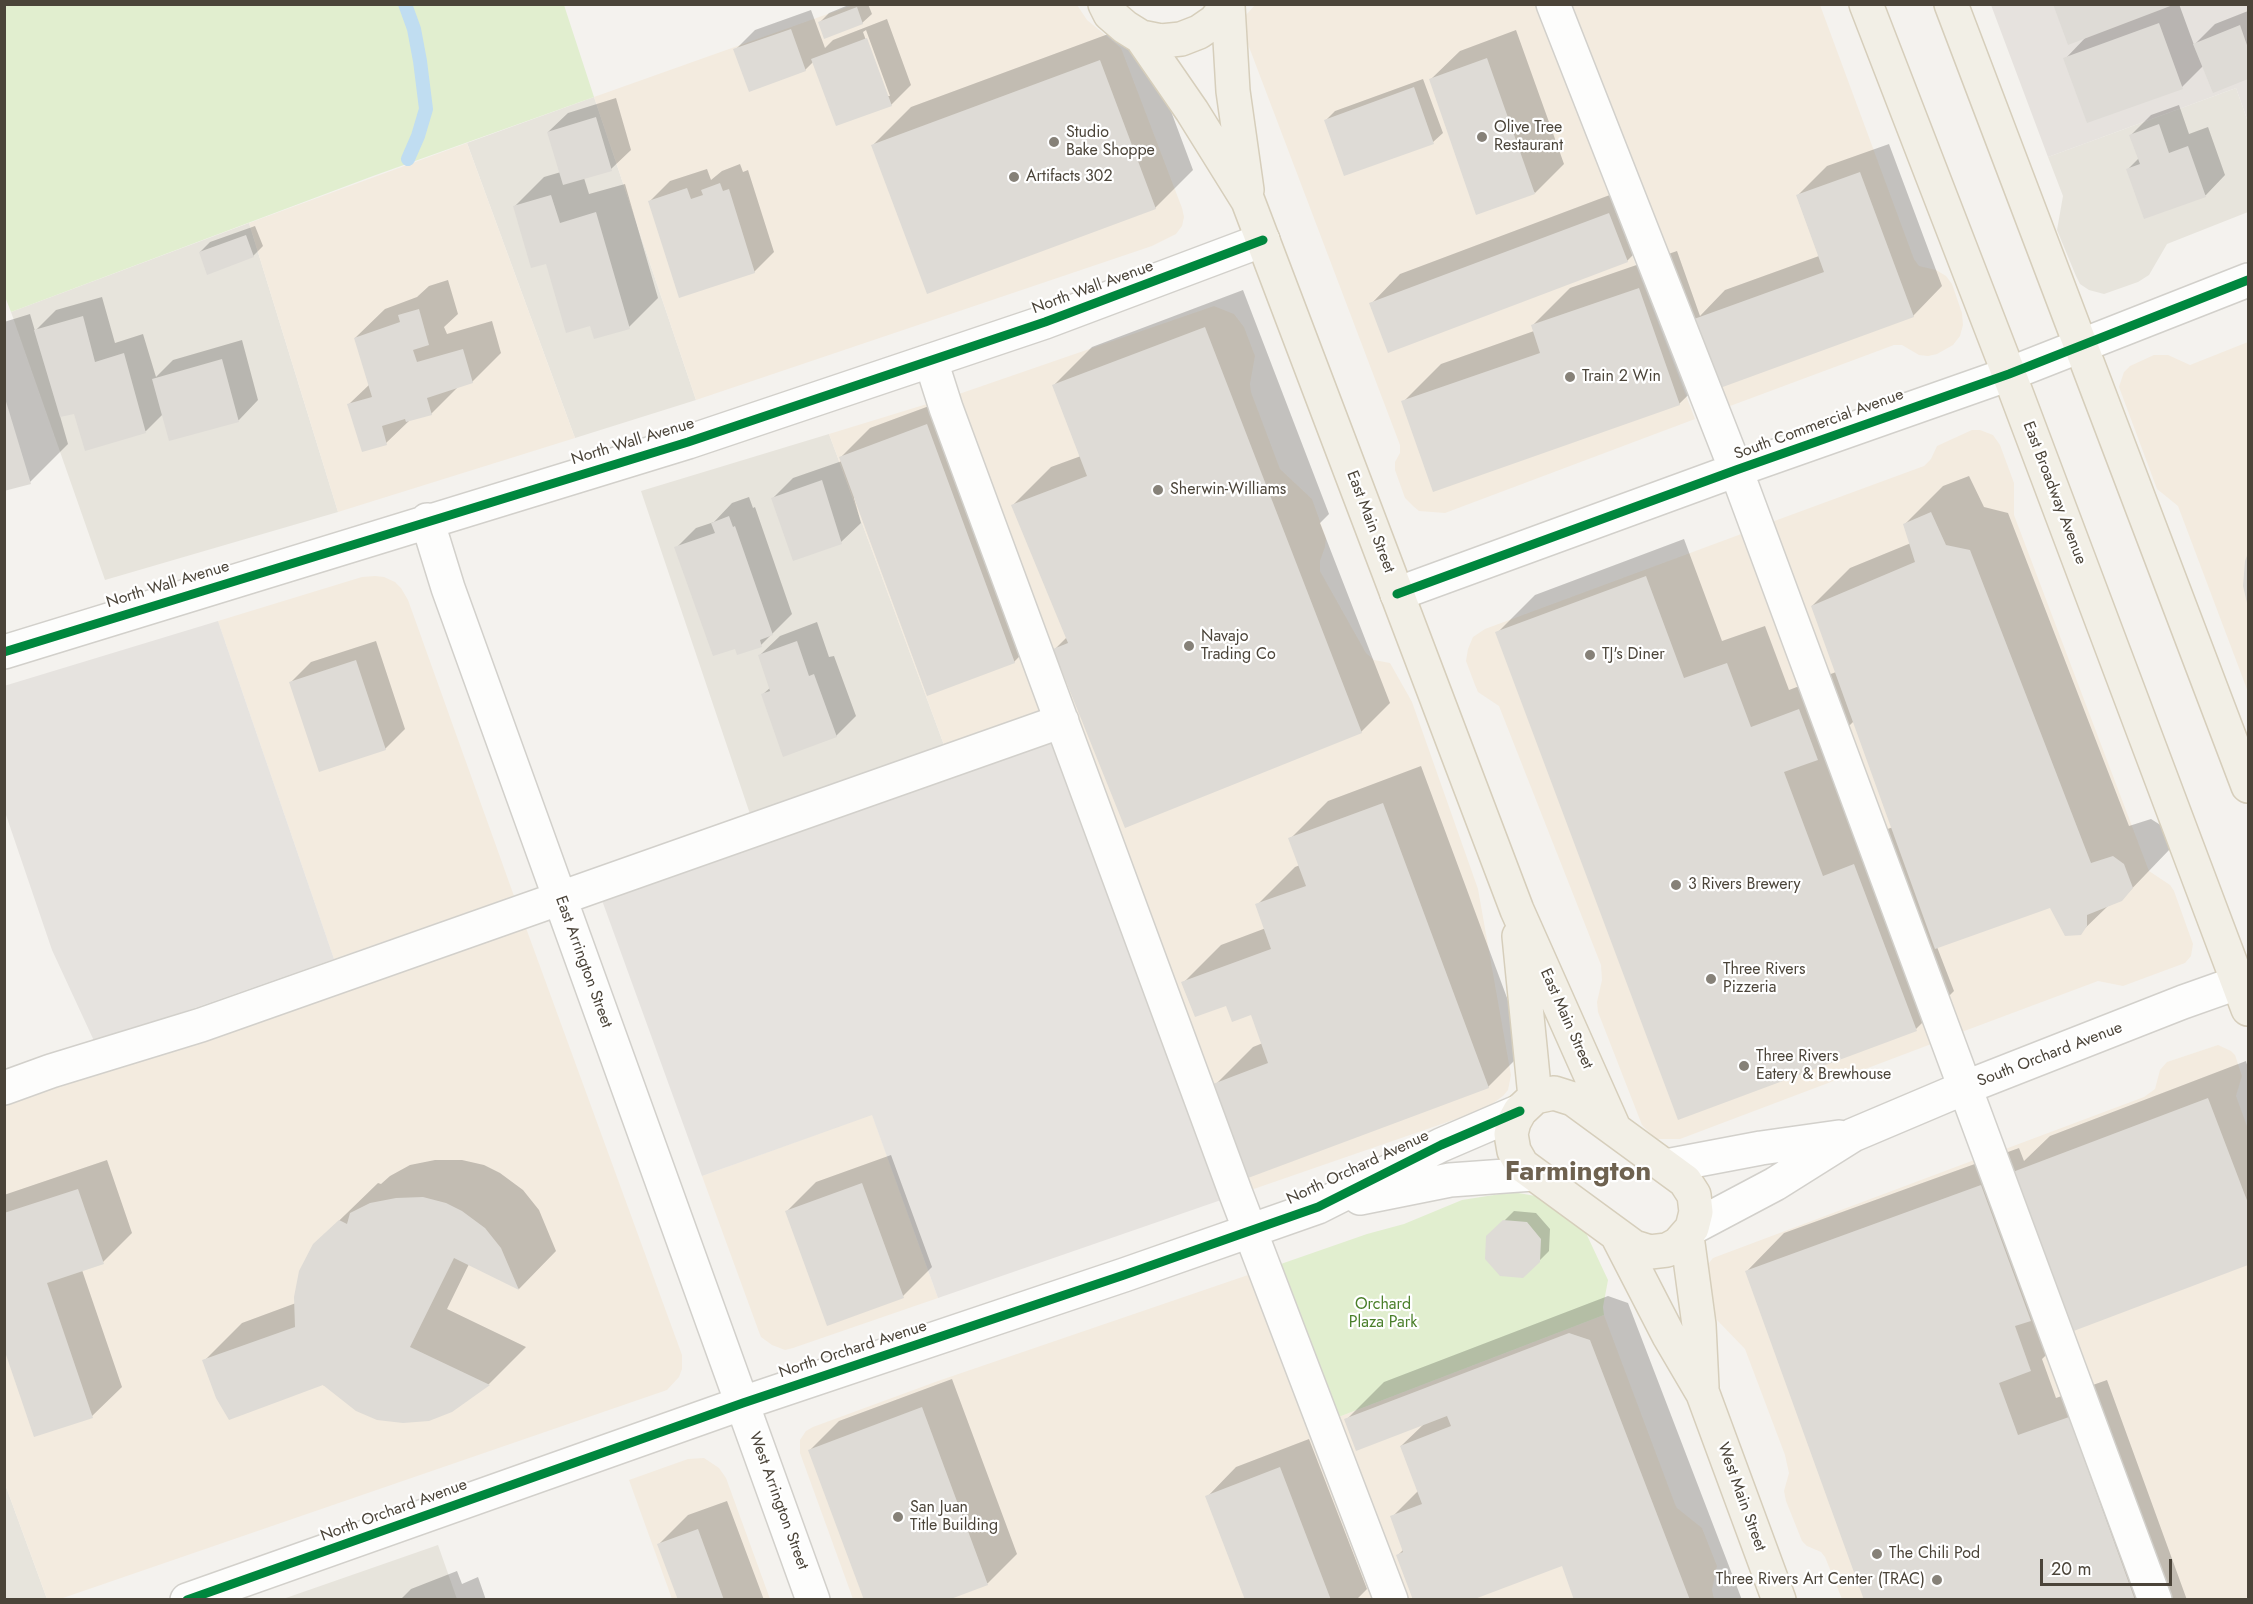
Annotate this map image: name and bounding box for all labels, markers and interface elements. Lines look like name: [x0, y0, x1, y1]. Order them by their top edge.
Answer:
place label: Olive Tree Restaurant: [1494, 118, 1563, 156]
place label: Studio Bake Shoppe: [1066, 123, 1155, 161]
marker: Olive Tree Restaurant: [1475, 130, 1489, 144]
marker: Studio Bake Shoppe: [1047, 135, 1061, 149]
place label: Artifacts 302: [1026, 167, 1112, 187]
marker: Artifacts 302: [1007, 170, 1021, 184]
street label: North Wall Avenue: [1030, 257, 1156, 319]
place label: Train 2 Win: [1582, 367, 1661, 387]
marker: Train 2 Win: [1563, 370, 1577, 384]
street label: South Commercial Avenue: [1732, 385, 1906, 465]
street label: North Wall Avenue: [569, 414, 697, 470]
street label: East Broadway Avenue: [2018, 419, 2090, 567]
street label: East Main Street: [1342, 468, 1398, 576]
place label: Sherwin-Williams: [1170, 480, 1286, 500]
marker: Sherwin-Williams: [1151, 483, 1165, 497]
street label: North Wall Avenue: [104, 557, 232, 613]
place label: Navajo Trading Co: [1201, 627, 1276, 665]
marker: Navajo Trading Co: [1182, 639, 1196, 653]
place label: TJ's Diner: [1602, 645, 1665, 665]
marker: TJ's Diner: [1583, 648, 1597, 662]
place label: 3 Rivers Brewery: [1688, 875, 1800, 895]
marker: 3 Rivers Brewery: [1669, 878, 1683, 892]
street label: East Arrington Street: [550, 894, 616, 1030]
place label: Three Rivers Pizzeria: [1723, 960, 1805, 998]
street label: East Main Street: [1535, 966, 1597, 1072]
marker: Three Rivers Pizzeria: [1704, 972, 1718, 986]
street label: South Orchard Avenue: [1975, 1018, 2125, 1092]
place label: Three Rivers Eatery & Brewhouse: [1756, 1047, 1891, 1085]
marker: Three Rivers Eatery & Brewhouse: [1737, 1059, 1751, 1073]
street label: North Orchard Avenue: [1284, 1127, 1432, 1209]
district label: Farmington: [1505, 1156, 1651, 1190]
park label: Orchard Plaza Park: [1349, 1295, 1417, 1333]
street label: North Orchard Avenue: [777, 1317, 929, 1383]
street label: West Arrington Street: [744, 1430, 812, 1572]
street label: West Main Street: [1712, 1440, 1770, 1554]
street label: North Orchard Avenue: [318, 1476, 470, 1546]
place label: San Juan Title Building: [910, 1498, 998, 1536]
marker: San Juan Title Building: [891, 1510, 905, 1524]
place label: The Chili Pod: [1889, 1544, 1980, 1564]
marker: The Chili Pod: [1870, 1547, 1884, 1561]
scale bar: [2043, 1547, 2175, 1585]
text: 20 m: [2051, 1556, 2091, 1582]
place label: Three Rivers Art Center (TRAC): [1716, 1570, 1925, 1590]
marker: Three Rivers Art Center (TRAC): [1930, 1573, 1944, 1587]

